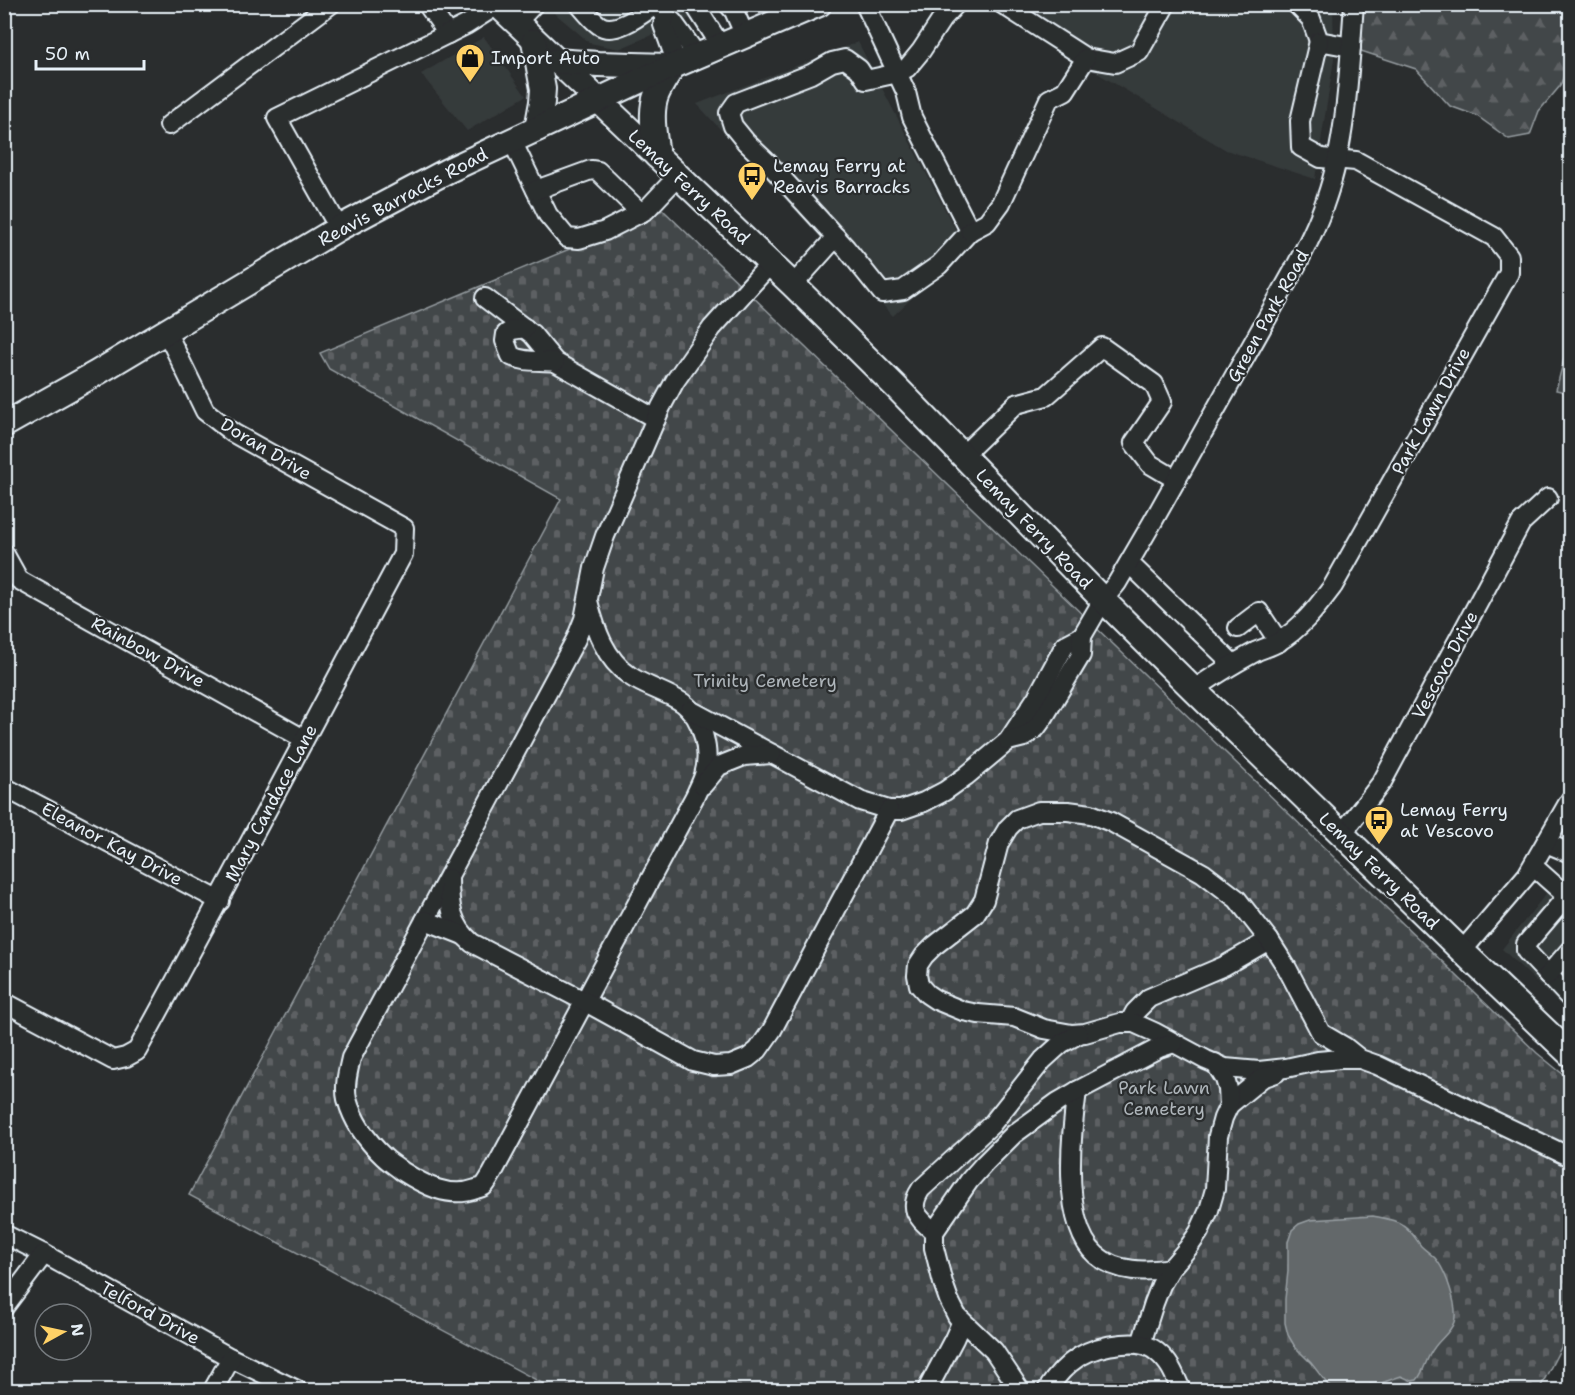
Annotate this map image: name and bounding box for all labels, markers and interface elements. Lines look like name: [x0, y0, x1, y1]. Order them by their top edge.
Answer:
scale bar: [36, 33, 144, 71]
text: 50 m: [45, 42, 90, 66]
shop icon: Import Auto: [454, 42, 486, 84]
place label: Import Auto: [491, 46, 600, 70]
street label: Lemay Ferry Road: [623, 124, 755, 250]
street label: Reavis Barracks Road: [314, 142, 492, 252]
place label: Lemay Ferry at Reavis Barracks: [773, 154, 910, 199]
bus stop icon: Lemay Ferry at Reavis Barracks: [736, 160, 768, 202]
street label: Green Park Road: [1222, 245, 1314, 387]
street label: Park Lawn Drive: [1386, 343, 1476, 479]
street label: Doran Drive: [216, 412, 316, 486]
street label: Lemay Ferry Road: [970, 463, 1098, 595]
street label: Vescovo Drive: [1406, 607, 1484, 723]
street label: Rainbow Drive: [87, 611, 209, 693]
park label: Trinity Cemetery: [693, 669, 837, 693]
street label: Mary Candace Lane: [219, 720, 323, 886]
street label: Eleanor Kay Drive: [37, 797, 187, 891]
place label: Lemay Ferry at Vescovo: [1400, 798, 1508, 843]
bus stop icon: Lemay Ferry at Vescovo: [1363, 804, 1395, 846]
street label: Lemay Ferry Road: [1313, 807, 1445, 935]
park label: Park Lawn Cemetery: [1118, 1076, 1210, 1121]
street label: Telford Drive: [96, 1276, 204, 1350]
north arrow: [33, 1302, 93, 1362]
text: N: [66, 1322, 89, 1338]

